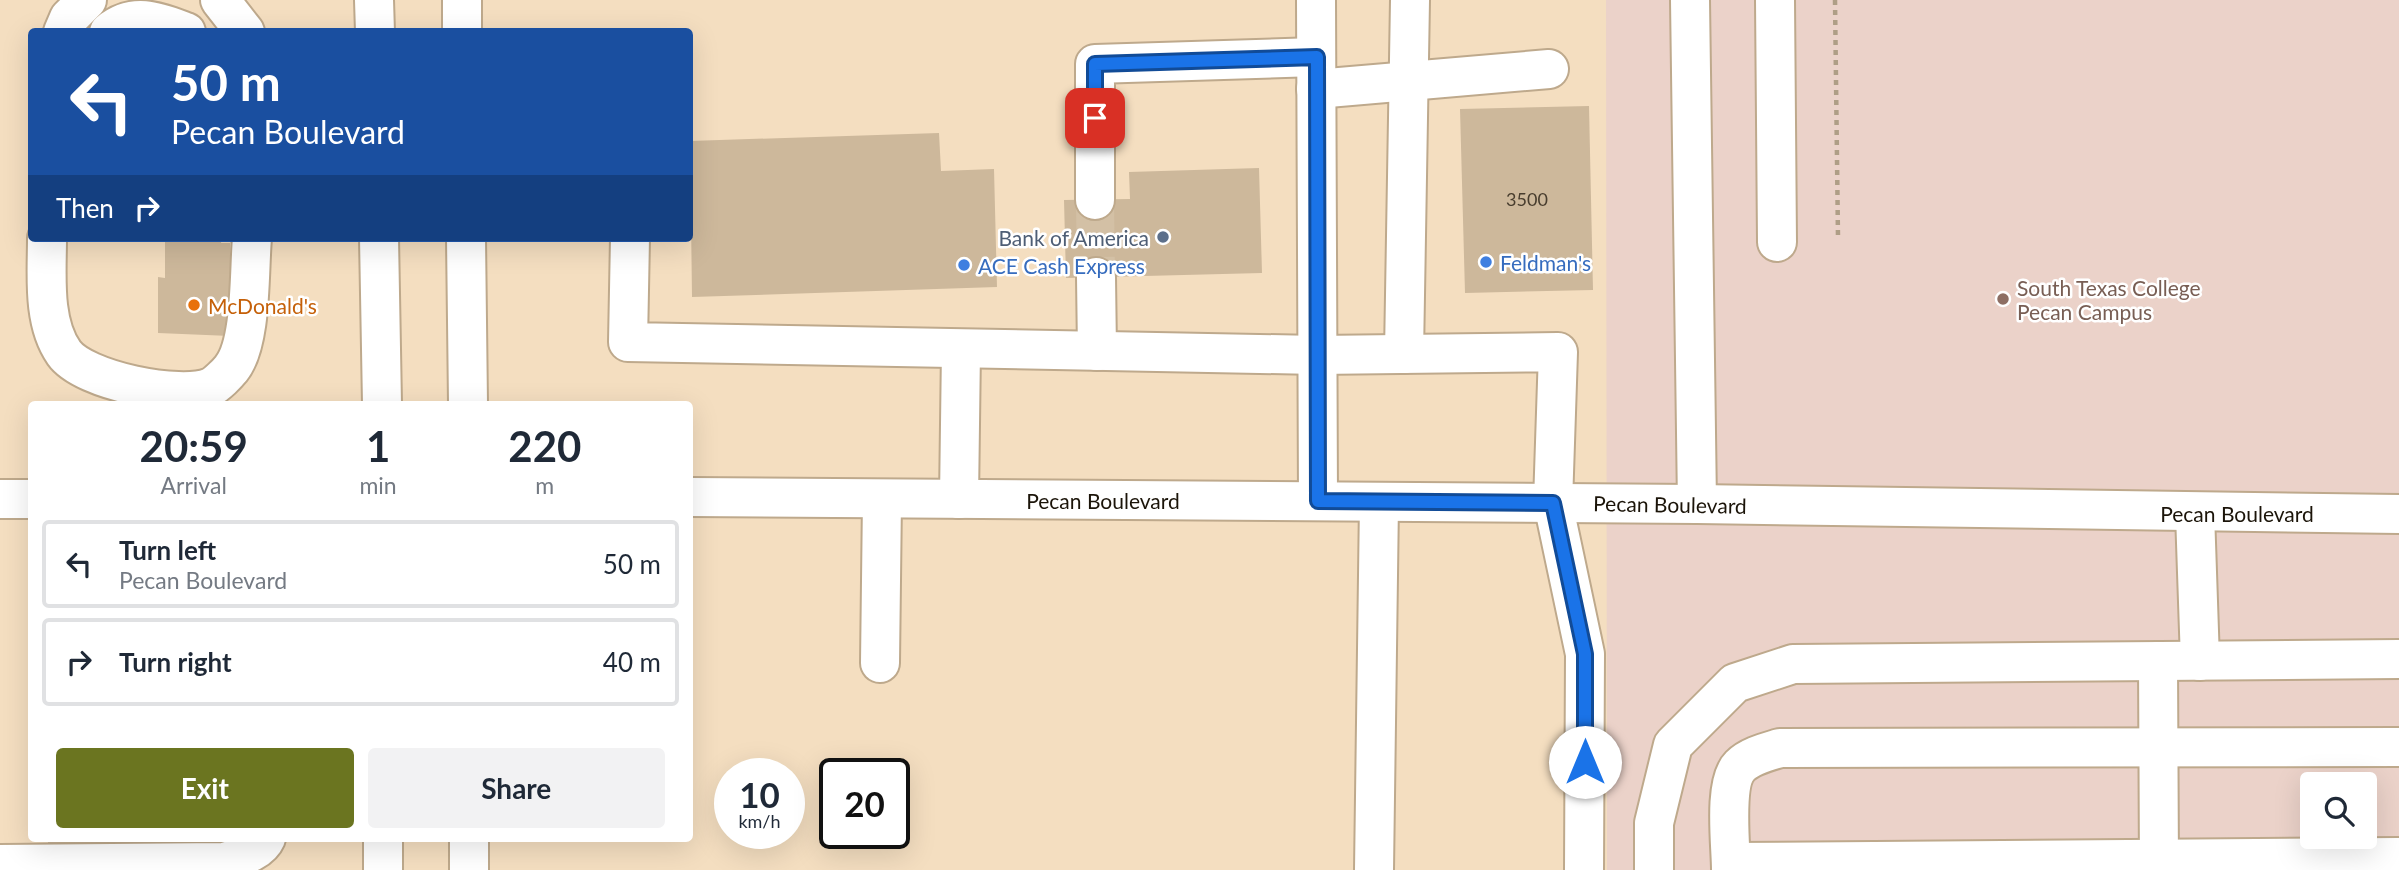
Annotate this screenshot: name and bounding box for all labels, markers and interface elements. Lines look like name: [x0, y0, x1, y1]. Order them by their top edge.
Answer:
text: 50 m: [171, 53, 281, 111]
icon: left: [56, 56, 147, 147]
pin: [1065, 88, 1125, 148]
icon: arrive: [1076, 99, 1114, 137]
text: Pecan Boulevard: [171, 112, 405, 151]
house number: 3500: [1506, 188, 1548, 210]
icon: right: [128, 189, 166, 227]
text: Then: [56, 192, 114, 224]
place label: Bank of America: [998, 225, 1149, 250]
marker: Bank of America: [1155, 229, 1171, 245]
place label: Feldman's: [1500, 250, 1591, 275]
place label: ACE Cash Express: [978, 253, 1145, 278]
marker: Feldman's: [1478, 254, 1494, 270]
marker: ACE Cash Express: [956, 257, 972, 273]
place label: South Texas College Pecan Campus: [2017, 275, 2201, 324]
marker: South Texas College Pecan Campus: [1995, 291, 2011, 307]
place label: McDonald's: [208, 293, 317, 318]
marker: McDonald's: [186, 297, 202, 313]
text: 20:59: [140, 421, 248, 471]
text: 1: [366, 421, 390, 471]
text: 220: [508, 421, 581, 471]
text: Arrival: [161, 471, 227, 499]
text: min: [359, 471, 397, 499]
text: m: [535, 471, 554, 499]
street label: Pecan Boulevard: [1026, 488, 1180, 513]
street label: Pecan Boulevard: [1593, 490, 1747, 518]
street label: Pecan Boulevard: [2160, 501, 2314, 526]
text: Turn left: [119, 534, 216, 566]
icon: left: [60, 545, 98, 583]
text: 50 m: [603, 548, 661, 580]
text: Pecan Boulevard: [119, 566, 287, 594]
icon: right: [60, 643, 98, 681]
text: Turn right: [119, 646, 232, 678]
text: 40 m: [603, 646, 661, 678]
position arrow: [1548, 725, 1622, 799]
button: Exit: [56, 748, 354, 828]
button: Share: [368, 748, 665, 828]
speed limit sign: 20: [819, 758, 910, 849]
map controls: [2300, 772, 2377, 849]
button: search: [2300, 772, 2377, 849]
text: 10: [739, 773, 780, 815]
text: km/h: [738, 810, 781, 832]

